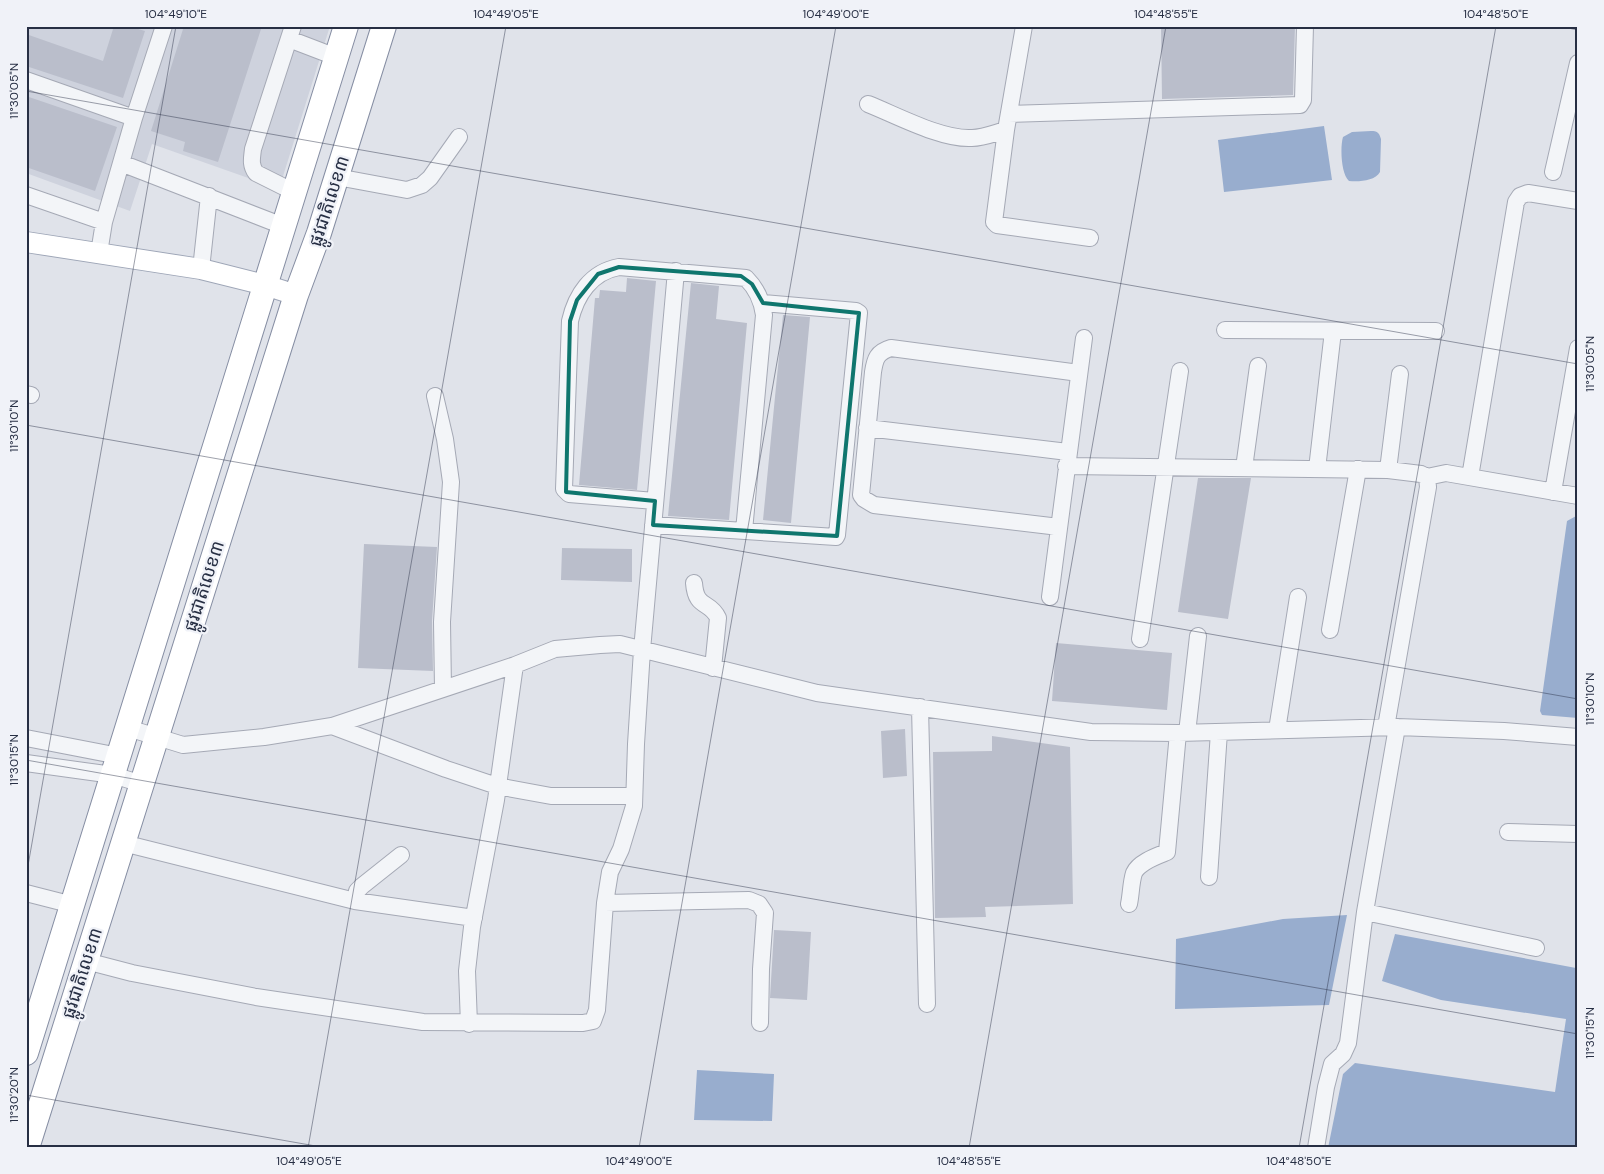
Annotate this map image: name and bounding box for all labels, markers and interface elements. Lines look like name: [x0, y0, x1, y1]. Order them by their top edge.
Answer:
text: 104°49'10"E: [145, 6, 207, 22]
text: 104°49'05"E: [473, 6, 539, 22]
text: 104°49'00"E: [803, 6, 870, 22]
text: 104°48'55"E: [1134, 6, 1198, 22]
text: 104°48'50"E: [1463, 6, 1529, 22]
text: 11°30'05"N: [6, 63, 22, 119]
street label: ផ្លូវជាតិលេខ៣: [303, 153, 359, 251]
text: 11°30'05"N: [1582, 336, 1598, 392]
text: 11°30'10"N: [6, 400, 22, 452]
street label: ផ្លូវជាតិលេខ៣: [178, 538, 234, 636]
text: 11°30'10"N: [1582, 673, 1598, 725]
text: 11°30'15"N: [6, 734, 22, 786]
street label: ផ្លូវជាតិលេខ៣: [56, 925, 112, 1023]
text: 11°30'15"N: [1582, 1007, 1598, 1059]
text: 11°30'20"N: [6, 1067, 22, 1123]
text: 104°49'05"E: [276, 1153, 342, 1169]
text: 104°49'00"E: [606, 1153, 673, 1169]
text: 104°48'55"E: [937, 1153, 1001, 1169]
text: 104°48'50"E: [1266, 1153, 1332, 1169]

